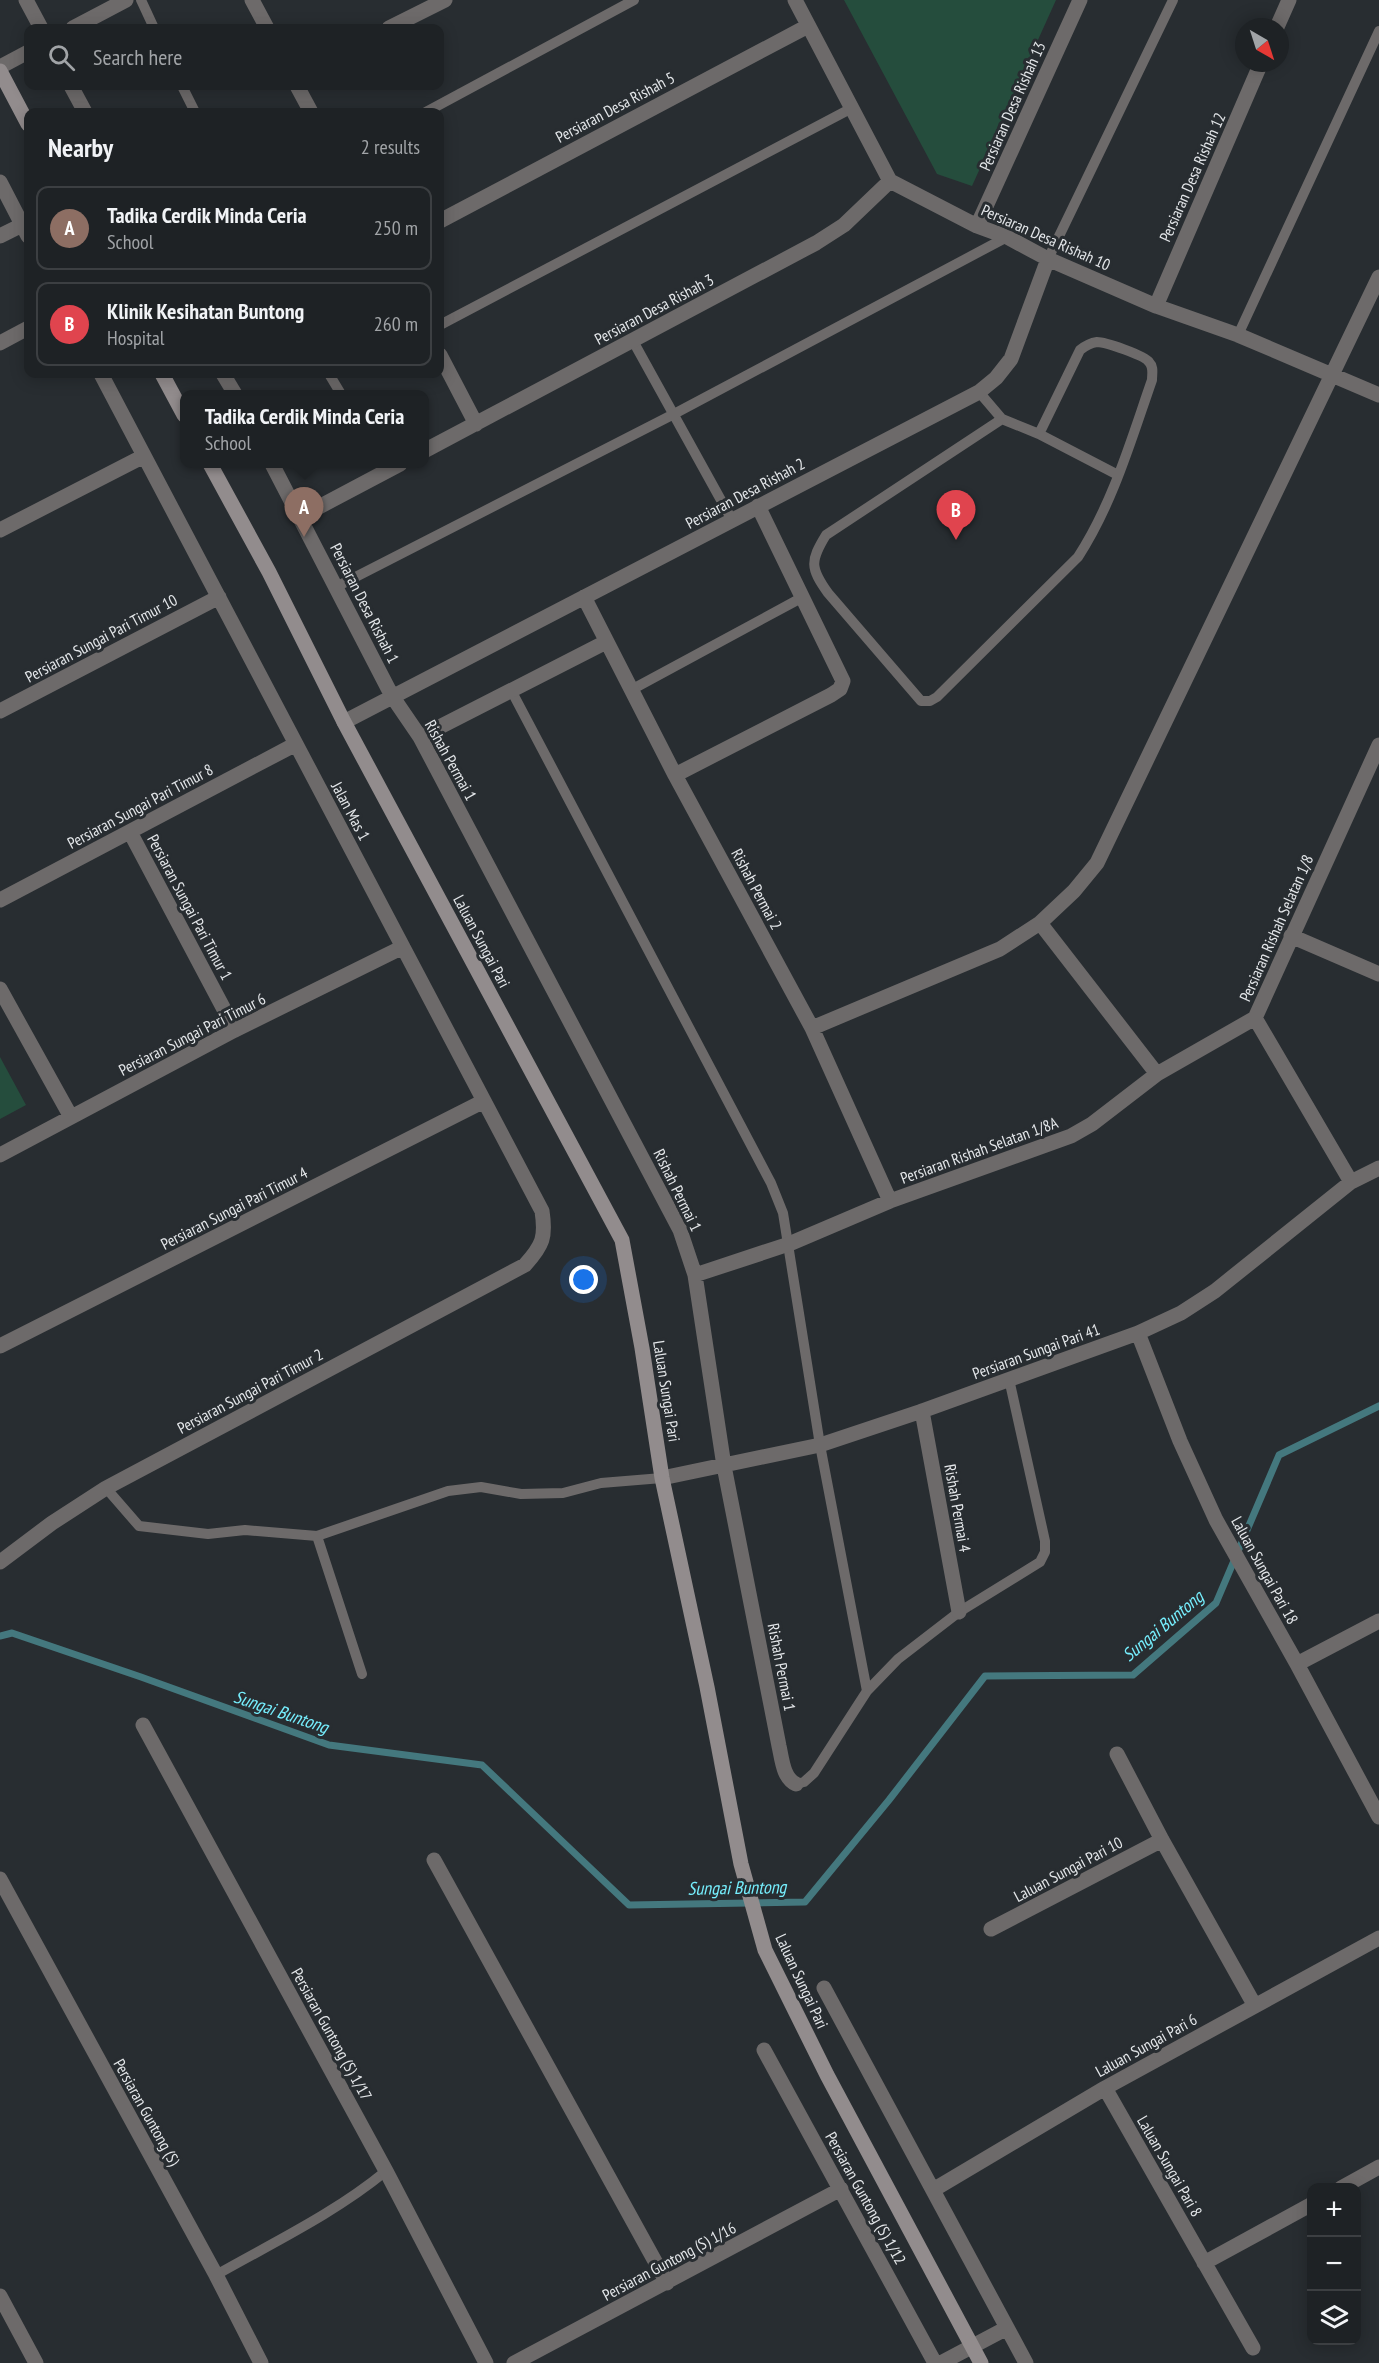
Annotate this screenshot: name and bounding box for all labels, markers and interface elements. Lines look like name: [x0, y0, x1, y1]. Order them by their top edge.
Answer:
north arrow: [1235, 18, 1289, 72]
search box: [24, 24, 444, 90]
street label: Persiaran Desa Rishah 13: [975, 38, 1049, 174]
icon: search: [45, 41, 78, 74]
text: Search here: [93, 43, 182, 71]
street label: Persiaran Desa Rishah 5: [552, 67, 678, 147]
street label: Persiaran Desa Rishah 12: [1155, 109, 1229, 245]
text: Nearby: [48, 131, 113, 164]
text: 2 results: [361, 134, 420, 160]
street label: Persiaran Desa Rishah 10: [978, 200, 1114, 274]
text: Tadika Cerdik Minda Ceria: [107, 201, 307, 229]
text: A: [64, 215, 75, 241]
text: 250 m: [374, 215, 418, 241]
text: School: [107, 229, 153, 255]
street label: Persiaran Desa Rishah 3: [591, 269, 717, 349]
text: Klinik Kesihatan Buntong: [107, 297, 304, 325]
text: B: [65, 311, 74, 337]
text: 260 m: [374, 311, 418, 337]
text: Hospital: [107, 325, 164, 351]
popup: [180, 390, 429, 468]
text: Tadika Cerdik Minda Ceria: [205, 402, 404, 430]
text: School: [205, 430, 251, 456]
street label: Persiaran Desa Rishah 2: [682, 453, 808, 533]
pin: A: [284, 488, 324, 537]
pin: B: [936, 490, 976, 540]
street label: Persiaran Desa Rishah 1: [326, 540, 404, 666]
street label: Persiaran Sungai Pari Timur 10: [22, 589, 180, 687]
street label: Rishah Permai 1: [421, 716, 481, 804]
street label: Persiaran Sungai Pari Timur 8: [64, 759, 216, 853]
street label: Jalan Mas 1: [327, 777, 375, 844]
street label: Persiaran Sungai Pari Timur 1: [143, 831, 237, 983]
street label: Rishah Permai 2: [727, 845, 787, 933]
street label: Persiaran Rishah Selatan 1/8: [1235, 851, 1317, 1005]
street label: Laluan Sungai Pari: [449, 891, 515, 991]
street label: Persiaran Sungai Pari Timur 6: [115, 988, 269, 1080]
street label: Persiaran Rishah Selatan 1/8A: [898, 1112, 1061, 1188]
street label: Rishah Permai 1: [649, 1146, 707, 1234]
street label: Persiaran Sungai Pari Timur 4: [157, 1162, 311, 1254]
your location: [569, 1265, 598, 1294]
street label: Persiaran Sungai Pari 41: [970, 1319, 1102, 1383]
street label: Laluan Sungai Pari: [649, 1339, 685, 1443]
street label: Persiaran Sungai Pari Timur 2: [174, 1344, 326, 1438]
street label: Rishah Permai 4: [940, 1462, 976, 1554]
street label: Laluan Sungai Pari 18: [1227, 1513, 1303, 1627]
water label: Sungai Buntong: [1118, 1584, 1209, 1666]
street label: Rishah Permai 1: [764, 1621, 800, 1713]
water label: Sungai Buntong: [231, 1685, 333, 1739]
street label: Laluan Sungai Pari 10: [1010, 1832, 1126, 1906]
water label: Sungai Buntong: [688, 1875, 788, 1900]
street label: Laluan Sungai Pari: [771, 1930, 833, 2032]
street label: Persiaran Guntong (S) 1/17: [287, 1964, 377, 2104]
street label: Laluan Sungai Pari 6: [1092, 2009, 1200, 2081]
street label: Persiaran Guntong (S): [109, 2055, 185, 2169]
street label: Laluan Sungai Pari 8: [1133, 2112, 1207, 2220]
street label: Persiaran Guntong (S) 1/12: [821, 2128, 911, 2268]
map controls: [1307, 2183, 1361, 2345]
button: +: [1307, 2183, 1361, 2237]
street label: Persiaran Guntong (S) 1/16: [599, 2217, 739, 2305]
button: −: [1307, 2237, 1361, 2291]
button: layers: [1307, 2291, 1361, 2345]

